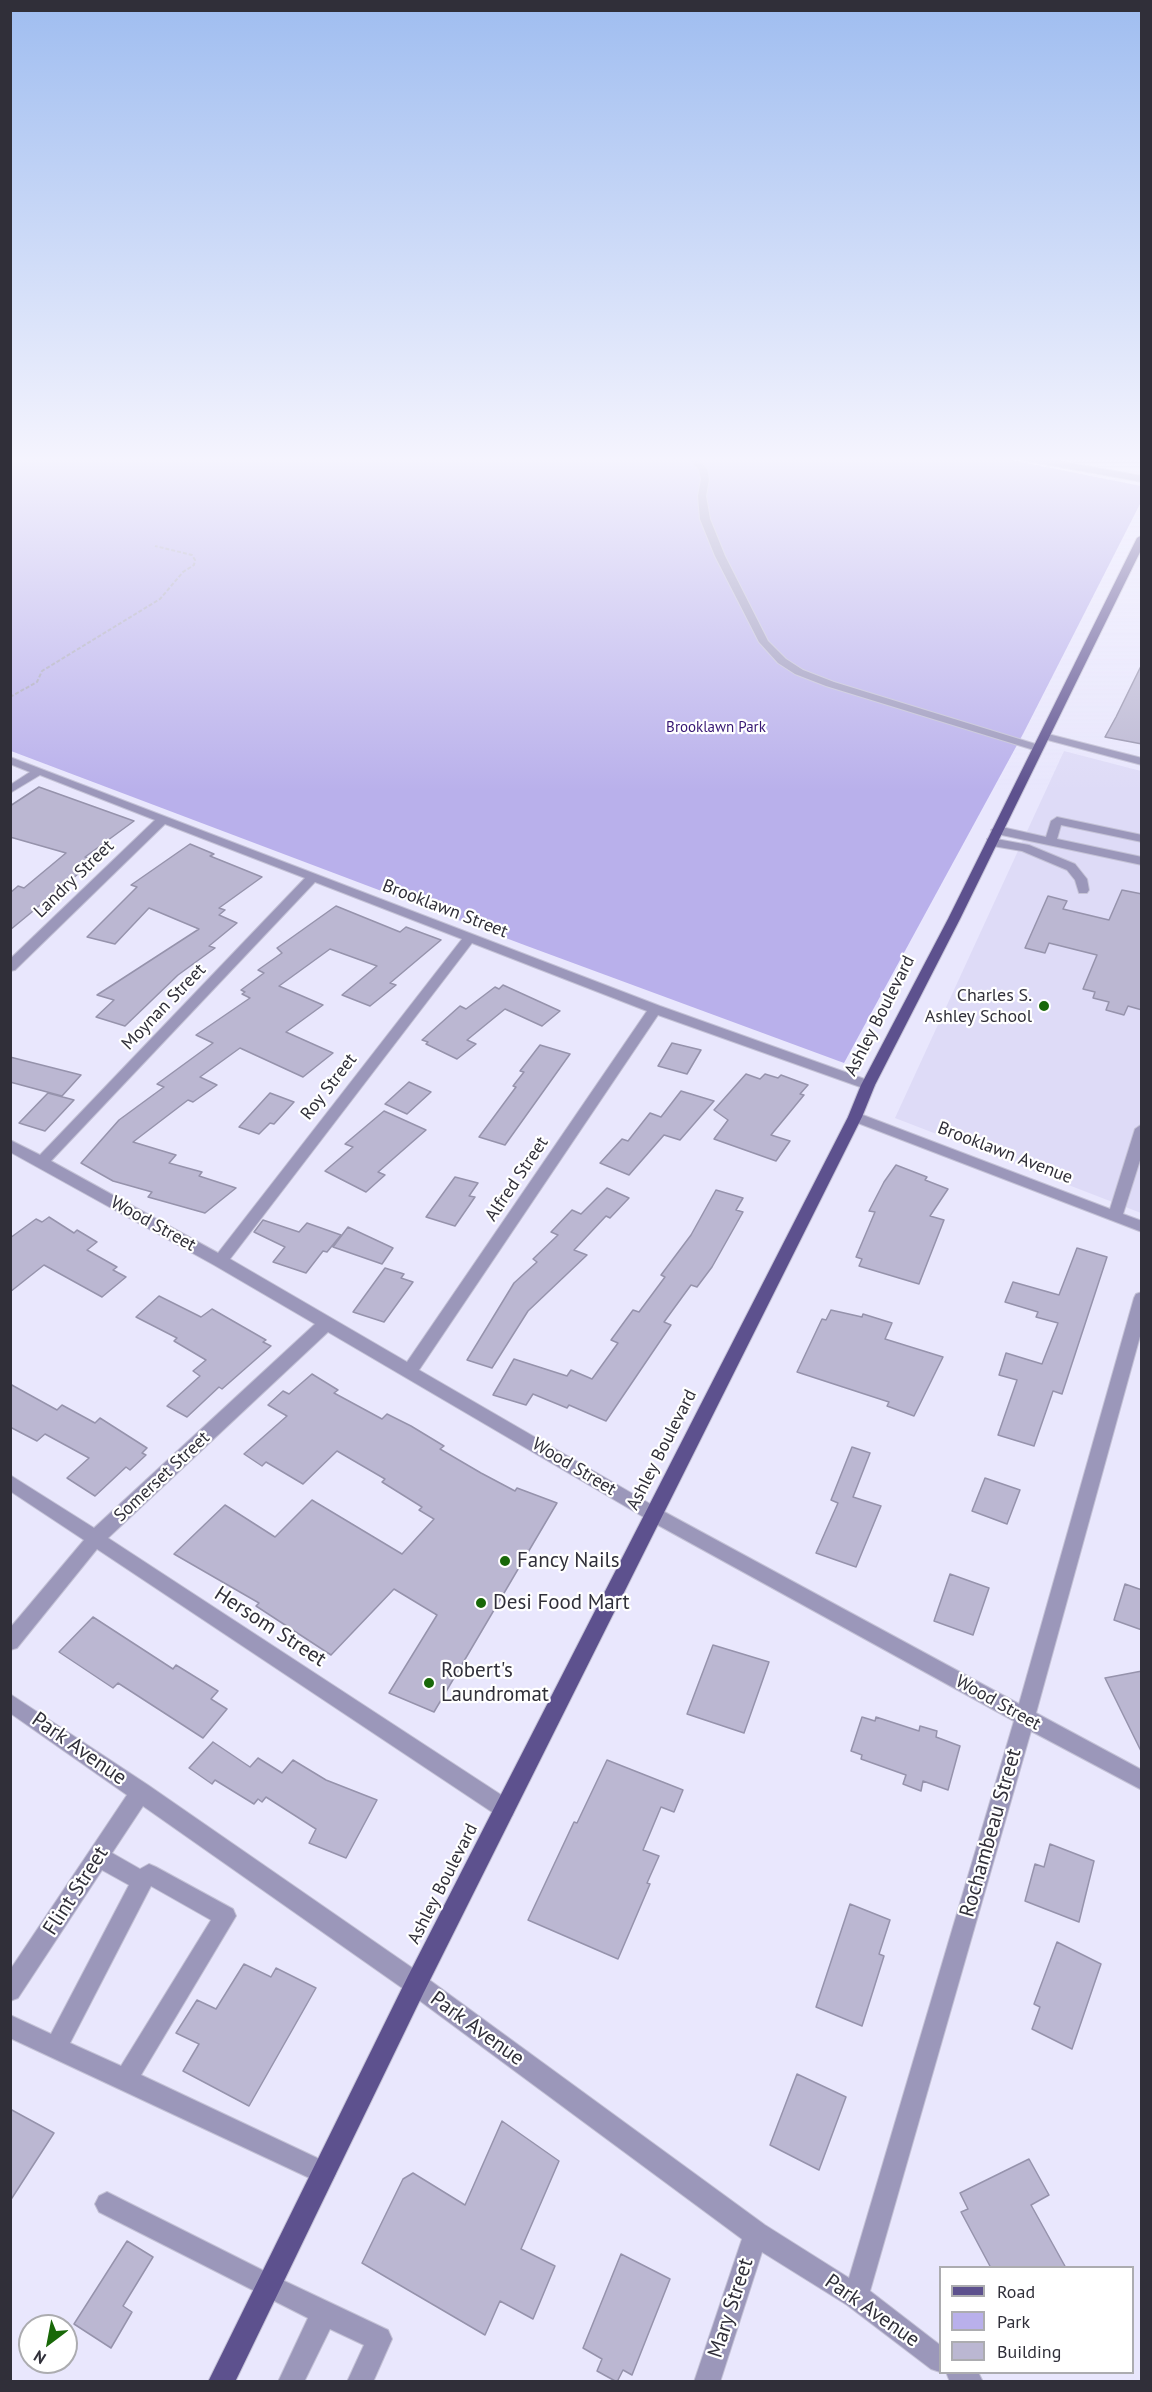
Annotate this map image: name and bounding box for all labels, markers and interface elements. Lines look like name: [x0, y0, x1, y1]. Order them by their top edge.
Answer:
park label: Brooklawn Park: [666, 719, 766, 737]
street label: Landry Street: [30, 836, 118, 922]
street label: Brooklawn Street: [379, 875, 511, 943]
street label: Ashley Boulevard: [840, 952, 920, 1080]
street label: Moynan Street: [118, 959, 210, 1055]
place label: Charles S. Ashley School: [925, 985, 1032, 1028]
marker: Charles S. Ashley School: [1037, 999, 1051, 1013]
street label: Roy Street: [296, 1049, 362, 1125]
street label: Brooklawn Avenue: [934, 1117, 1076, 1189]
street label: Alfred Street: [481, 1133, 553, 1225]
street label: Wood Street: [107, 1192, 199, 1256]
street label: Ashley Boulevard: [622, 1386, 702, 1514]
street label: Somerset Street: [110, 1427, 214, 1527]
street label: Wood Street: [528, 1434, 620, 1500]
place label: Fancy Nails: [517, 1548, 620, 1574]
marker: Fancy Nails: [498, 1554, 512, 1568]
street label: Hersom Street: [209, 1581, 331, 1673]
place label: Desi Food Mart: [493, 1590, 630, 1616]
marker: Desi Food Mart: [474, 1596, 488, 1610]
place label: Robert's Laundromat: [441, 1658, 549, 1708]
street label: Wood Street: [952, 1671, 1044, 1735]
marker: Robert's Laundromat: [422, 1676, 436, 1690]
street label: Park Avenue: [27, 1707, 131, 1791]
street label: Rochambeau Street: [955, 1746, 1027, 1920]
street label: Ashley Boulevard: [403, 1820, 483, 1948]
street label: Flint Street: [38, 1842, 114, 1940]
street label: Park Avenue: [425, 1987, 529, 2071]
street label: Mary Street: [703, 2255, 759, 2361]
legend: [939, 2266, 1134, 2374]
street label: Park Avenue: [820, 2269, 924, 2353]
text: Road: [997, 2280, 1035, 2303]
text: Park: [997, 2310, 1030, 2333]
north arrow: [18, 2314, 78, 2374]
text: Building: [997, 2340, 1061, 2363]
text: N: [30, 2346, 49, 2369]

